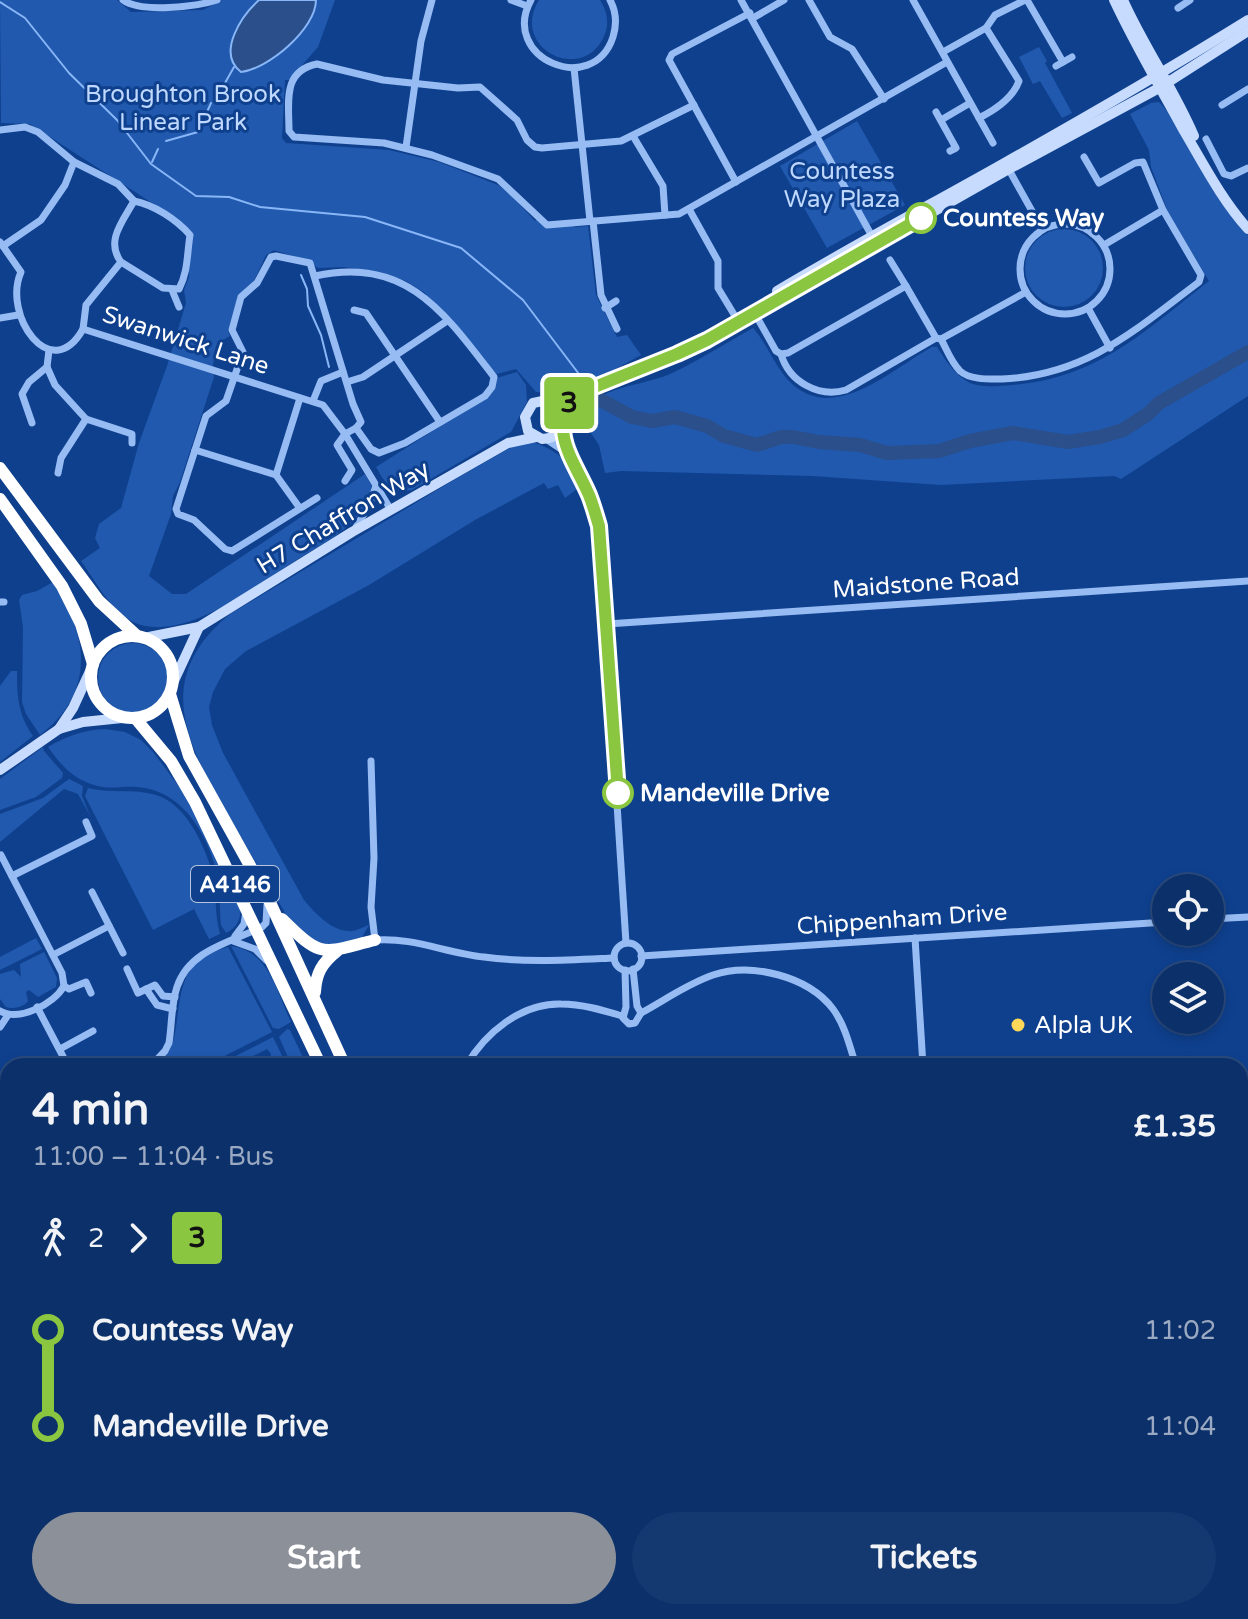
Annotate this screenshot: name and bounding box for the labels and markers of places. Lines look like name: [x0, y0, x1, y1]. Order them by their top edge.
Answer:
marker: Countess Way: [906, 203, 936, 233]
place label: Countess Way: [943, 204, 1104, 233]
marker: Mandeville Drive: [603, 778, 633, 808]
place label: Mandeville Drive: [640, 779, 830, 808]
place label: Alpla UK: [1034, 1011, 1133, 1040]
marker: Alpla UK: [1009, 1016, 1027, 1034]

